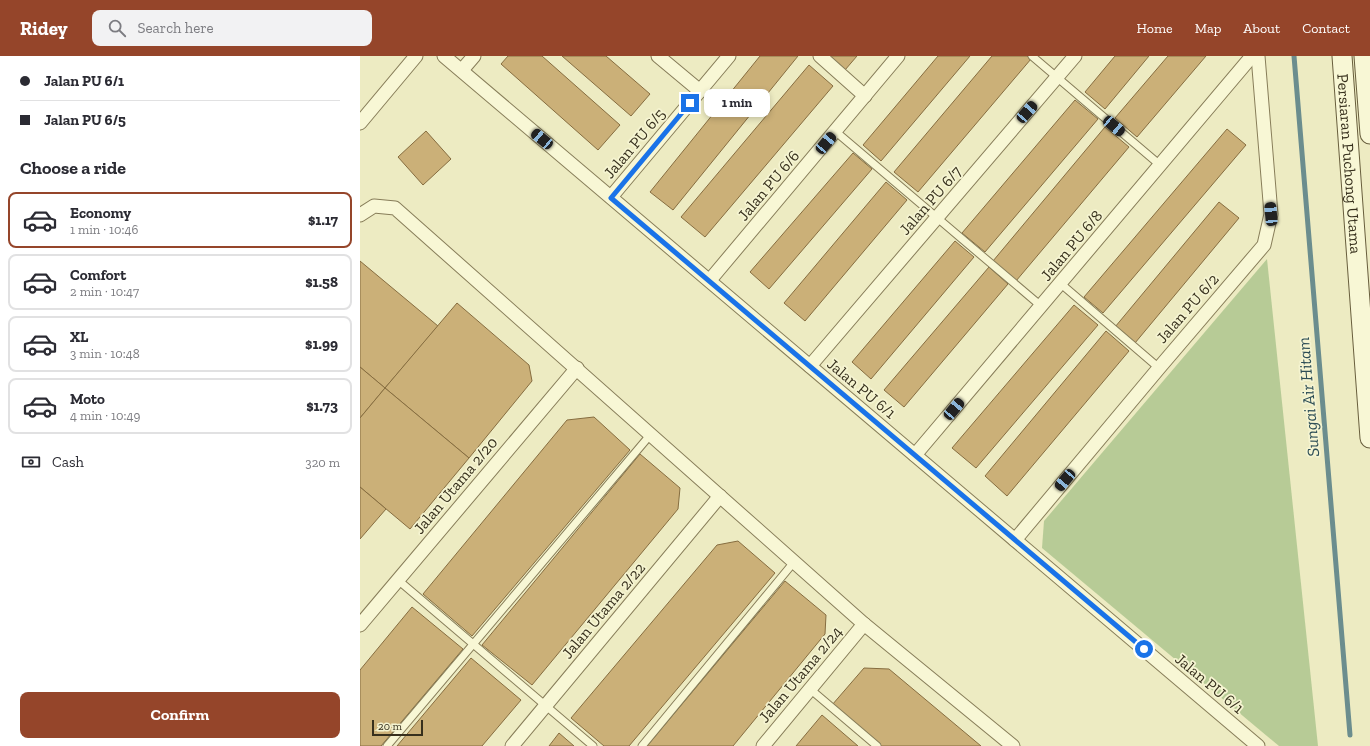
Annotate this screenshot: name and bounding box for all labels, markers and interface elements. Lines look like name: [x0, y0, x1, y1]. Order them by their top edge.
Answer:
search box: [92, 10, 372, 46]
text: Ridey: [20, 17, 68, 40]
icon: search: [106, 17, 128, 39]
text: Search here: [138, 19, 214, 37]
text: Home: [1137, 20, 1173, 37]
text: Map: [1195, 20, 1221, 37]
text: About: [1243, 20, 1280, 37]
text: Contact: [1302, 20, 1350, 37]
text: Jalan PU 6/1: [44, 72, 124, 90]
street label: Persiaran Puchong Utama: [1333, 73, 1365, 255]
callout: 1 min: [704, 89, 770, 117]
route end: [681, 94, 699, 112]
text: 1 min: [722, 95, 752, 110]
car: [1015, 99, 1039, 125]
street label: Jalan PU 6/5: [600, 104, 669, 182]
text: Jalan PU 6/5: [44, 111, 126, 129]
car: [1101, 114, 1127, 138]
car: [529, 127, 555, 151]
car: [814, 130, 838, 156]
street label: Jalan PU 6/6: [733, 146, 803, 224]
text: Choose a ride: [20, 157, 126, 179]
street label: Jalan PU 6/7: [895, 162, 966, 239]
icon: car: [22, 202, 58, 238]
car: [1264, 202, 1278, 226]
text: Economy: [70, 204, 131, 222]
street label: Jalan PU 6/8: [1036, 206, 1106, 284]
text: $1.17: [308, 211, 338, 229]
text: 1 min · 10:46: [70, 222, 138, 237]
icon: car: [22, 264, 58, 300]
text: Comfort: [70, 266, 126, 284]
street label: Jalan PU 6/2: [1152, 270, 1223, 347]
text: $1.58: [305, 273, 338, 291]
text: 2 min · 10:47: [70, 284, 139, 299]
icon: car: [22, 326, 58, 362]
text: XL: [70, 328, 88, 346]
text: $1.99: [305, 335, 338, 353]
water label: Sungai Air Hitam: [1293, 336, 1323, 458]
text: 3 min · 10:48: [70, 346, 140, 361]
street label: Jalan PU 6/1: [823, 354, 900, 423]
icon: car: [22, 388, 58, 424]
text: Moto: [70, 390, 105, 408]
car: [942, 396, 966, 422]
text: $1.73: [306, 397, 338, 415]
text: 4 min · 10:49: [70, 408, 140, 423]
street label: Jalan Utama 2/20: [409, 433, 501, 538]
icon: cash: [20, 451, 42, 473]
text: Cash: [52, 453, 84, 471]
text: 320 m: [305, 455, 340, 470]
car: [1053, 467, 1077, 493]
street label: Jalan Utama 2/22: [558, 558, 649, 662]
street label: Jalan Utama 2/24: [755, 622, 846, 726]
route start: [1135, 640, 1153, 658]
street label: Jalan PU 6/1: [1171, 649, 1248, 718]
button: Confirm: [20, 692, 340, 738]
scale bar: [372, 718, 423, 737]
text: 20 m: [378, 720, 402, 733]

